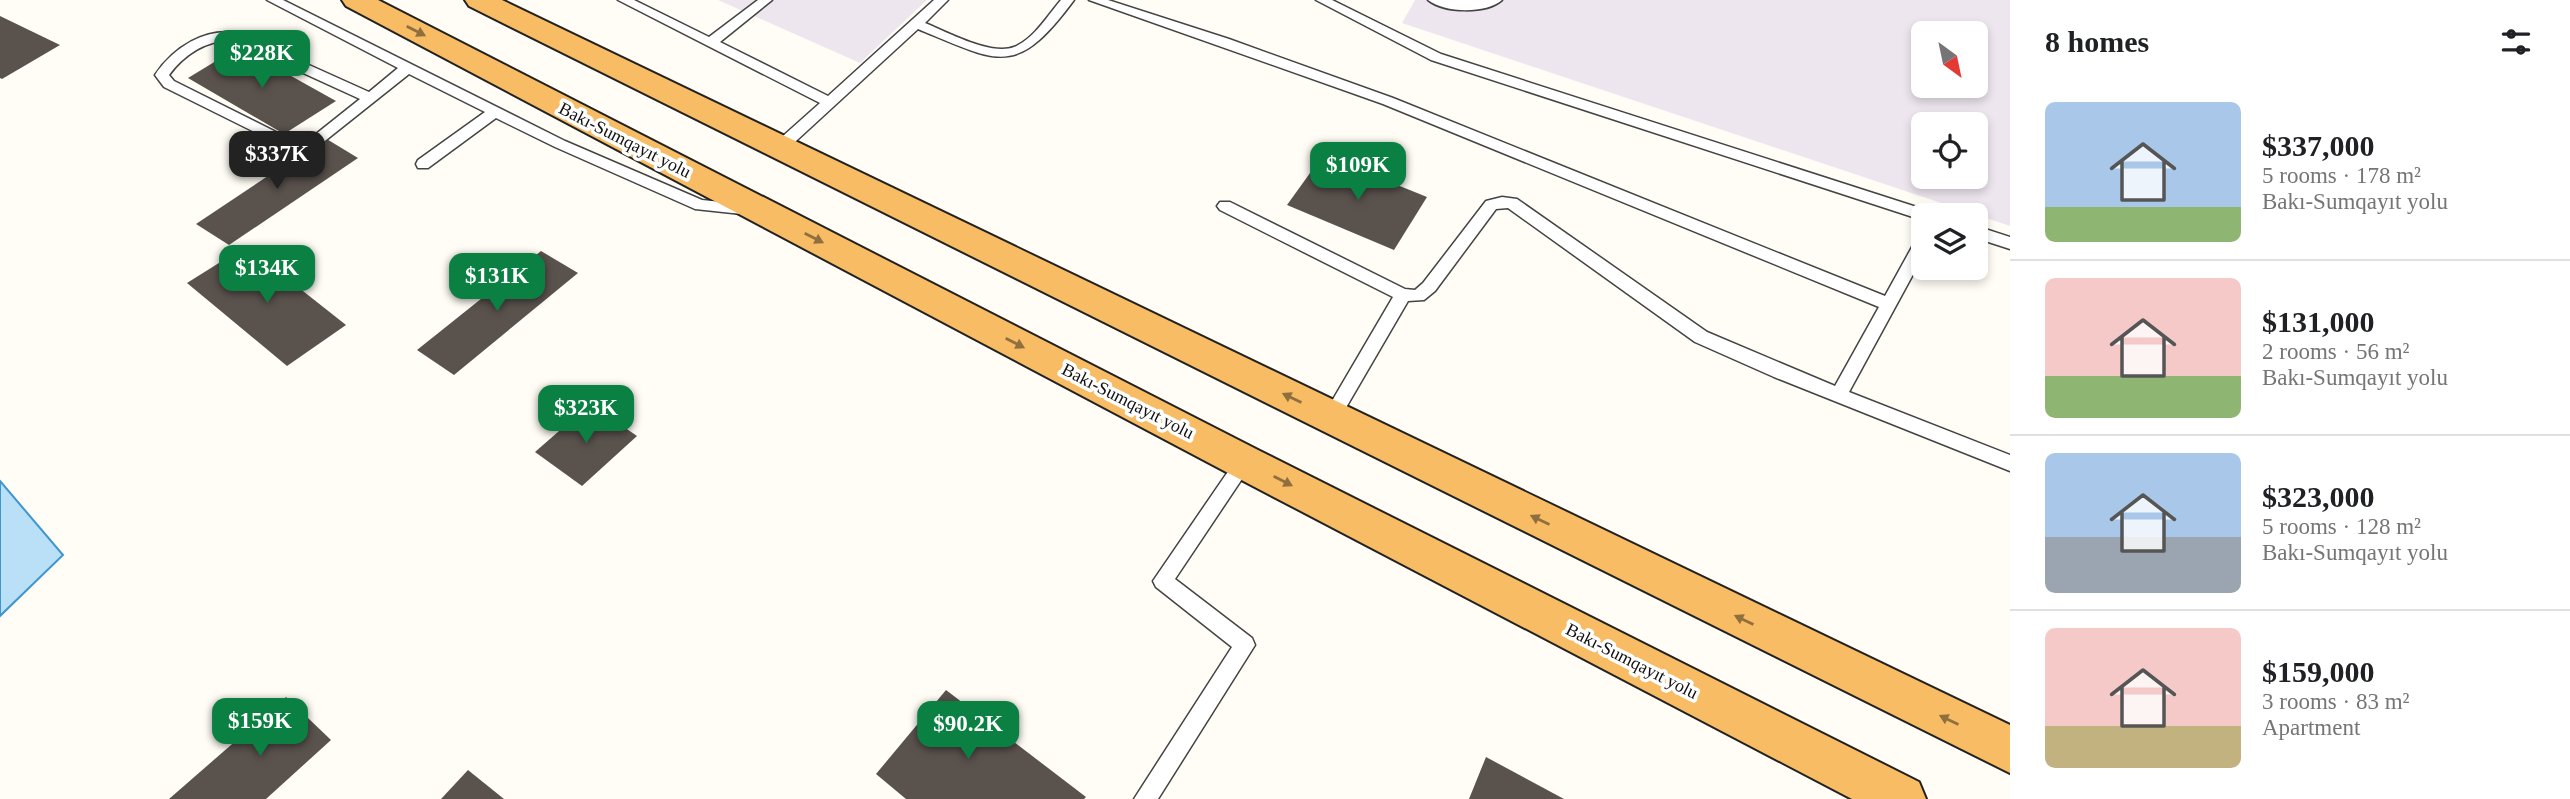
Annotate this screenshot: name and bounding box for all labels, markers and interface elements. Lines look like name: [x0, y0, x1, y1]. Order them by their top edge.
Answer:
north arrow: [1911, 21, 1988, 98]
map controls: [1911, 21, 1988, 280]
icon: filters: [2497, 23, 2535, 61]
text: 8 homes: [2045, 25, 2149, 58]
one-way arrow: [406, 26, 426, 37]
pin: $228K: [213, 31, 311, 90]
text: $228K: [230, 40, 294, 65]
street label: Bakı-Sumqayıt yolu: [556, 98, 694, 182]
button: locate: [1911, 112, 1988, 189]
text: $337,000: [2262, 129, 2375, 162]
icon: home: [2101, 130, 2185, 214]
pin: $337K: [228, 132, 326, 191]
text: $337K: [245, 141, 309, 166]
pin: $109K: [1309, 142, 1407, 202]
text: $109K: [1326, 152, 1390, 177]
text: 5 rooms · 178 m²: [2262, 163, 2421, 188]
text: Bakı-Sumqayıt yolu: [2262, 189, 2448, 214]
button: layers: [1911, 203, 1988, 280]
one-way arrow: [804, 232, 823, 244]
pin: $134K: [218, 246, 316, 305]
pin: $131K: [448, 254, 546, 313]
text: $134K: [235, 255, 299, 280]
text: $131K: [465, 263, 529, 288]
text: $131,000: [2262, 305, 2375, 338]
icon: home: [2101, 306, 2185, 390]
one-way arrow: [1006, 337, 1025, 349]
text: 2 rooms · 56 m²: [2262, 339, 2409, 364]
street label: Bakı-Sumqayıt yolu: [1059, 359, 1197, 443]
text: Bakı-Sumqayıt yolu: [2262, 365, 2448, 390]
pin: $323K: [537, 386, 635, 445]
one-way arrow: [1282, 393, 1302, 404]
text: $323K: [554, 395, 618, 420]
one-way arrow: [1273, 476, 1293, 487]
text: $323,000: [2262, 480, 2375, 513]
icon: home: [2101, 481, 2185, 565]
one-way arrow: [1530, 514, 1550, 526]
text: 5 rooms · 128 m²: [2262, 514, 2421, 539]
text: Bakı-Sumqayıt yolu: [2262, 540, 2448, 565]
one-way arrow: [1734, 614, 1754, 626]
street label: Bakı-Sumqayıt yolu: [1563, 619, 1701, 703]
text: $159,000: [2262, 655, 2375, 688]
icon: home: [2101, 656, 2185, 740]
text: 3 rooms · 83 m²: [2262, 689, 2409, 714]
pin: $159K: [211, 698, 309, 758]
pin: $90.2K: [911, 702, 1025, 761]
text: $159K: [228, 708, 292, 733]
text: $90.2K: [933, 711, 1003, 736]
one-way arrow: [1939, 714, 1959, 726]
text: Apartment: [2262, 715, 2360, 740]

